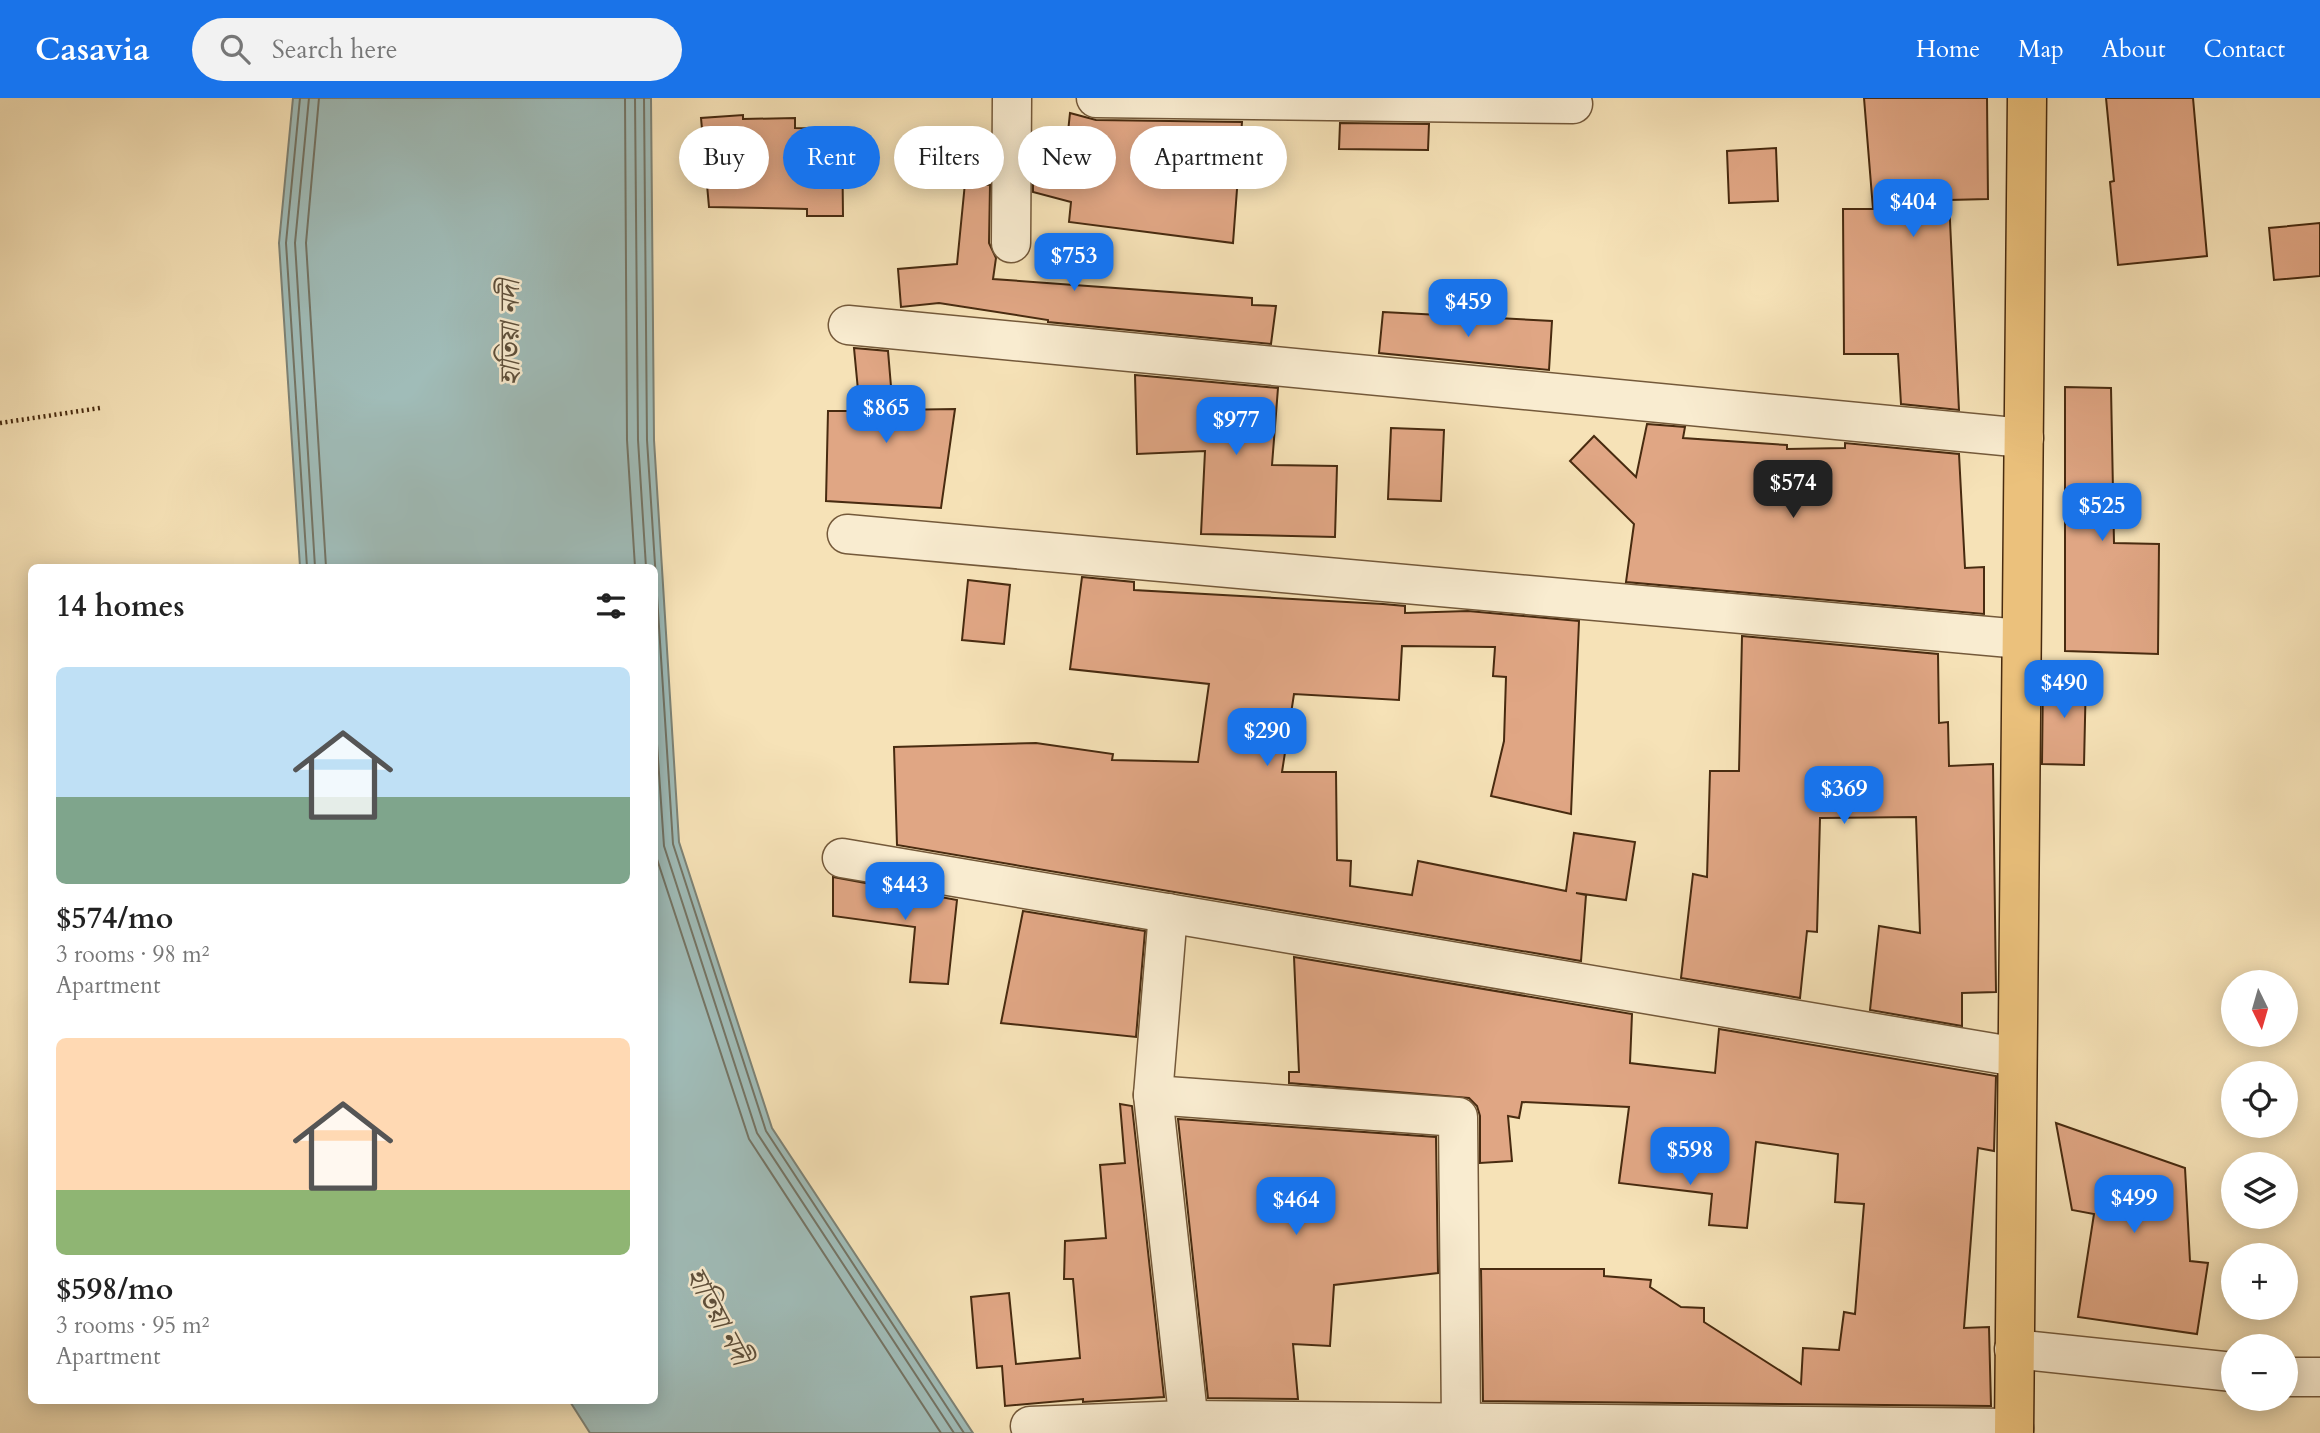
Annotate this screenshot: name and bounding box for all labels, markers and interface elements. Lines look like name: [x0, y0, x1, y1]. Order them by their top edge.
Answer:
search box: [192, 18, 682, 81]
text: Casavia: [35, 27, 150, 72]
icon: search: [216, 30, 254, 68]
text: Search here: [272, 32, 398, 67]
text: Home: [1916, 33, 1980, 66]
text: Map: [2018, 33, 2064, 66]
text: About: [2102, 33, 2166, 66]
text: Contact: [2204, 33, 2285, 66]
chip: Buy: [679, 126, 769, 189]
chip: Rent: [783, 126, 880, 189]
chip: Filters: [894, 126, 1004, 189]
chip: New: [1018, 126, 1116, 189]
chip: Apartment: [1130, 126, 1287, 189]
pin: $404: [1872, 180, 1954, 239]
text: $404: [1889, 186, 1937, 217]
pin: $753: [1033, 234, 1115, 293]
text: $753: [1050, 240, 1098, 271]
water label: হাতিয়া নদী: [491, 277, 529, 386]
pin: $459: [1427, 280, 1509, 339]
text: $459: [1444, 286, 1492, 317]
pin: $865: [845, 386, 927, 445]
text: $865: [862, 392, 910, 423]
pin: $977: [1195, 398, 1277, 457]
text: $977: [1212, 404, 1260, 435]
pin: $574: [1752, 460, 1834, 520]
text: $574: [1769, 467, 1817, 498]
pin: $525: [2061, 484, 2143, 543]
text: $525: [2078, 490, 2126, 521]
text: 14 homes: [56, 586, 185, 627]
icon: filters: [592, 587, 630, 625]
pin: $490: [2023, 660, 2105, 720]
text: $490: [2040, 667, 2088, 698]
pin: $290: [1226, 708, 1308, 768]
icon: home: [280, 712, 406, 838]
text: $290: [1243, 715, 1291, 746]
pin: $369: [1803, 766, 1885, 826]
text: $369: [1820, 773, 1868, 804]
pin: $443: [864, 862, 946, 922]
text: $443: [881, 869, 929, 900]
text: $574/mo: [56, 898, 173, 939]
text: 3 rooms · 98 m²: [56, 939, 209, 970]
text: Apartment: [56, 970, 160, 1001]
north arrow: [2221, 970, 2298, 1046]
map controls: [2221, 970, 2298, 1411]
button: locate: [2221, 1061, 2298, 1138]
icon: home: [280, 1083, 406, 1209]
pin: $598: [1649, 1128, 1731, 1187]
text: $598: [1666, 1134, 1714, 1165]
button: layers: [2221, 1152, 2298, 1229]
pin: $499: [2093, 1176, 2175, 1235]
pin: $464: [1255, 1178, 1337, 1237]
text: $499: [2110, 1182, 2158, 1213]
text: $464: [1272, 1184, 1320, 1215]
button: +: [2221, 1243, 2298, 1320]
water label: হাতিয়া নদী: [677, 1261, 761, 1374]
text: $598/mo: [56, 1269, 173, 1310]
text: 3 rooms · 95 m²: [56, 1310, 209, 1341]
button: −: [2221, 1334, 2298, 1411]
text: Apartment: [56, 1341, 160, 1372]

